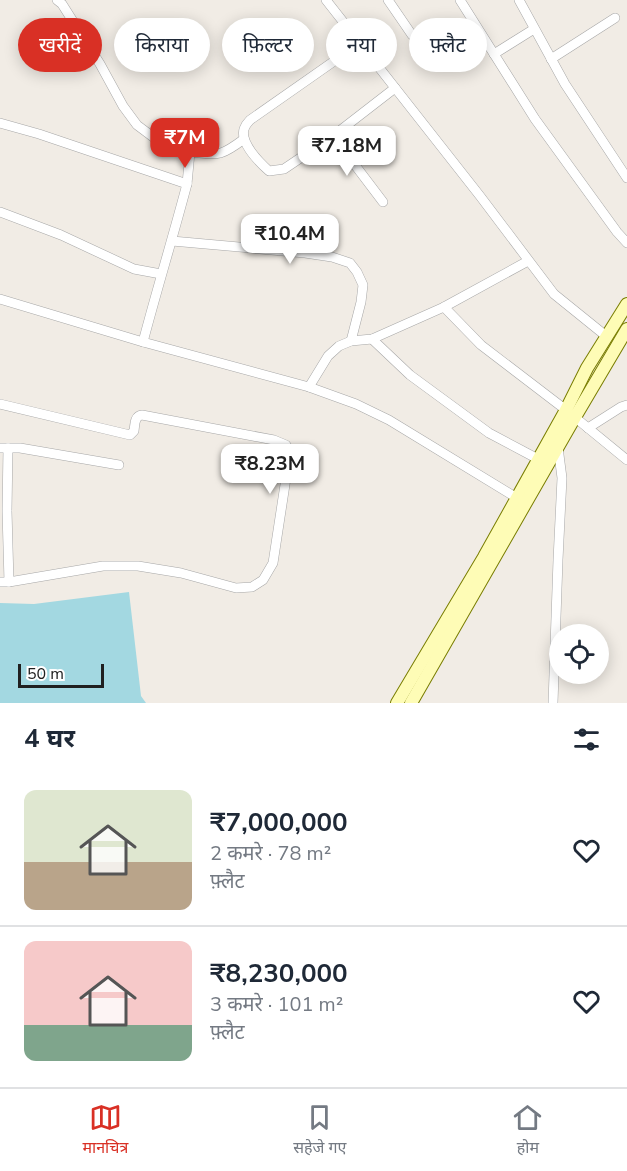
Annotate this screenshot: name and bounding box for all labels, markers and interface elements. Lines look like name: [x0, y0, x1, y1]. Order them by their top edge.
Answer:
chip: खरीदें: [18, 18, 102, 72]
chip: किराया: [114, 18, 210, 72]
chip: फ़िल्टर: [222, 18, 314, 72]
chip: नया: [326, 18, 397, 72]
chip: फ़्लैट: [409, 18, 487, 72]
pin: ₹7M: [156, 118, 214, 169]
text: ₹7M: [164, 124, 206, 151]
pin: ₹7.18M: [298, 126, 396, 177]
text: ₹7.18M: [312, 132, 382, 159]
pin: ₹10.4M: [241, 214, 339, 265]
text: ₹10.4M: [255, 220, 325, 247]
pin: ₹8.23M: [221, 444, 319, 495]
text: ₹8.23M: [235, 450, 305, 477]
map controls: [549, 624, 609, 684]
button: locate: [549, 624, 609, 684]
scale bar: [18, 661, 104, 688]
text: 50 m: [27, 663, 64, 685]
text: 4 घर: [24, 721, 75, 756]
icon: filters: [570, 723, 603, 756]
text: ₹7,000,000: [210, 805, 348, 840]
icon: home: [72, 814, 144, 886]
icon: heart: [570, 834, 603, 867]
text: 2 कमरे · 78 m²: [210, 840, 331, 867]
text: फ़्लैट: [210, 868, 245, 895]
text: ₹8,230,000: [210, 956, 348, 991]
icon: home: [72, 965, 144, 1037]
icon: heart: [570, 985, 603, 1018]
text: 3 कमरे · 101 m²: [210, 991, 343, 1018]
text: फ़्लैट: [210, 1019, 245, 1046]
tab: मानचित्र: [83, 1101, 128, 1160]
tab: सहेजे गए: [293, 1101, 346, 1160]
tab: होम: [511, 1101, 544, 1160]

